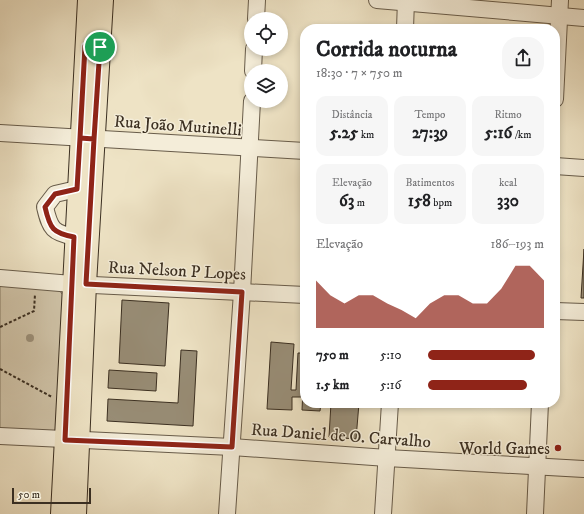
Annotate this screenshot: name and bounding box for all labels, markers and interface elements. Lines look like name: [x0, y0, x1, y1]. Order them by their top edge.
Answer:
map controls: [244, 12, 288, 108]
button: locate: [244, 12, 288, 56]
pin: [83, 30, 117, 64]
icon: arrive: [89, 36, 111, 58]
text: Corrida noturna: [316, 36, 457, 63]
button: share: [502, 37, 544, 79]
button: layers: [244, 64, 288, 108]
text: 18:30 · 7 × 750 m: [316, 65, 403, 81]
text: Distância: [332, 108, 372, 122]
text: Tempo: [415, 108, 445, 122]
text: Ritmo: [494, 108, 522, 122]
street label: Rua João Mutinelli: [113, 111, 243, 141]
text: 5.25: [330, 122, 358, 144]
text: 27:39: [412, 122, 448, 144]
text: 5:16: [485, 122, 512, 144]
text: km: [358, 128, 374, 142]
text: /km: [512, 128, 532, 142]
text: Elevação: [332, 176, 372, 190]
text: Batimentos: [405, 176, 455, 190]
text: kcal: [499, 176, 517, 190]
text: 63: [339, 190, 354, 212]
text: 158: [408, 190, 431, 212]
text: 330: [497, 190, 519, 212]
text: m: [354, 196, 365, 210]
text: bpm: [431, 196, 452, 210]
text: Elevação: [316, 236, 363, 252]
text: 186–193 m: [490, 236, 544, 252]
street label: Rua Nelson P Lopes: [108, 256, 247, 286]
text: 750 m: [316, 347, 349, 363]
text: 5:10: [380, 347, 402, 363]
text: 1.5 km: [316, 377, 349, 393]
text: 5:16: [380, 377, 401, 393]
street label: Rua Daniel de O. Carvalho: [250, 419, 432, 453]
place label: World Games: [458, 438, 550, 460]
marker: World Games: [553, 443, 563, 453]
scale bar: [12, 486, 91, 505]
text: 50 m: [18, 488, 40, 502]

